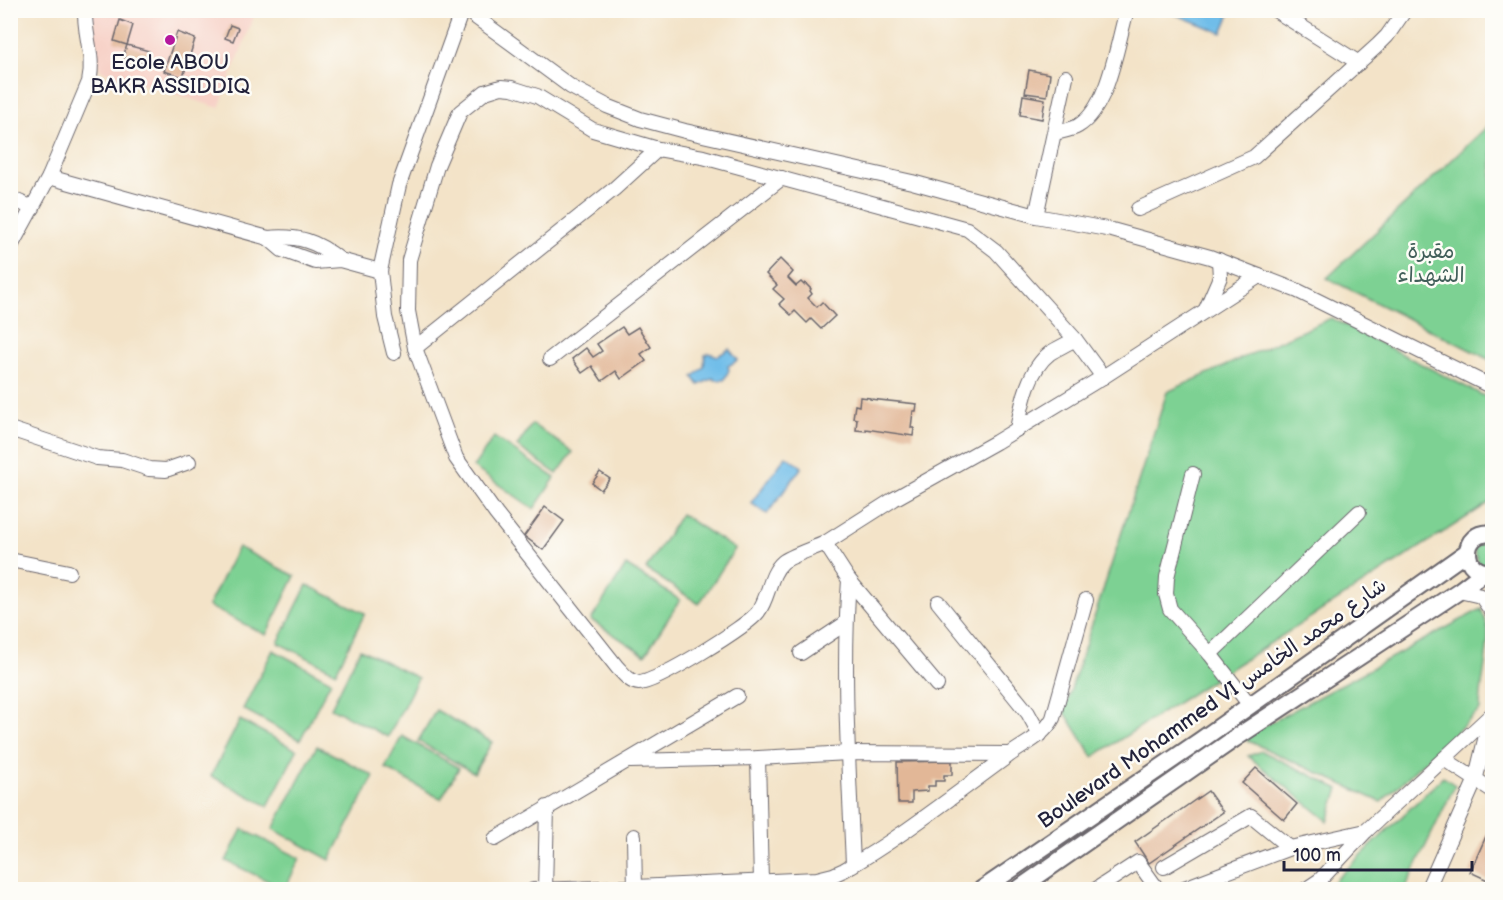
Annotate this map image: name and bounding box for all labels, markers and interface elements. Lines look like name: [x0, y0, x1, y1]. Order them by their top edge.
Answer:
marker: Ecole ABOU BAKR ASSIDDIQ: [163, 33, 177, 47]
place label: Ecole ABOU BAKR ASSIDDIQ: [90, 50, 250, 99]
park label: مقبرة الشهداء: [1397, 239, 1465, 288]
street label: Boulevard Mohammed VI شارع محمد الخامس: [1033, 573, 1392, 836]
scale bar: [1284, 834, 1472, 872]
text: 100 m: [1293, 845, 1341, 866]

